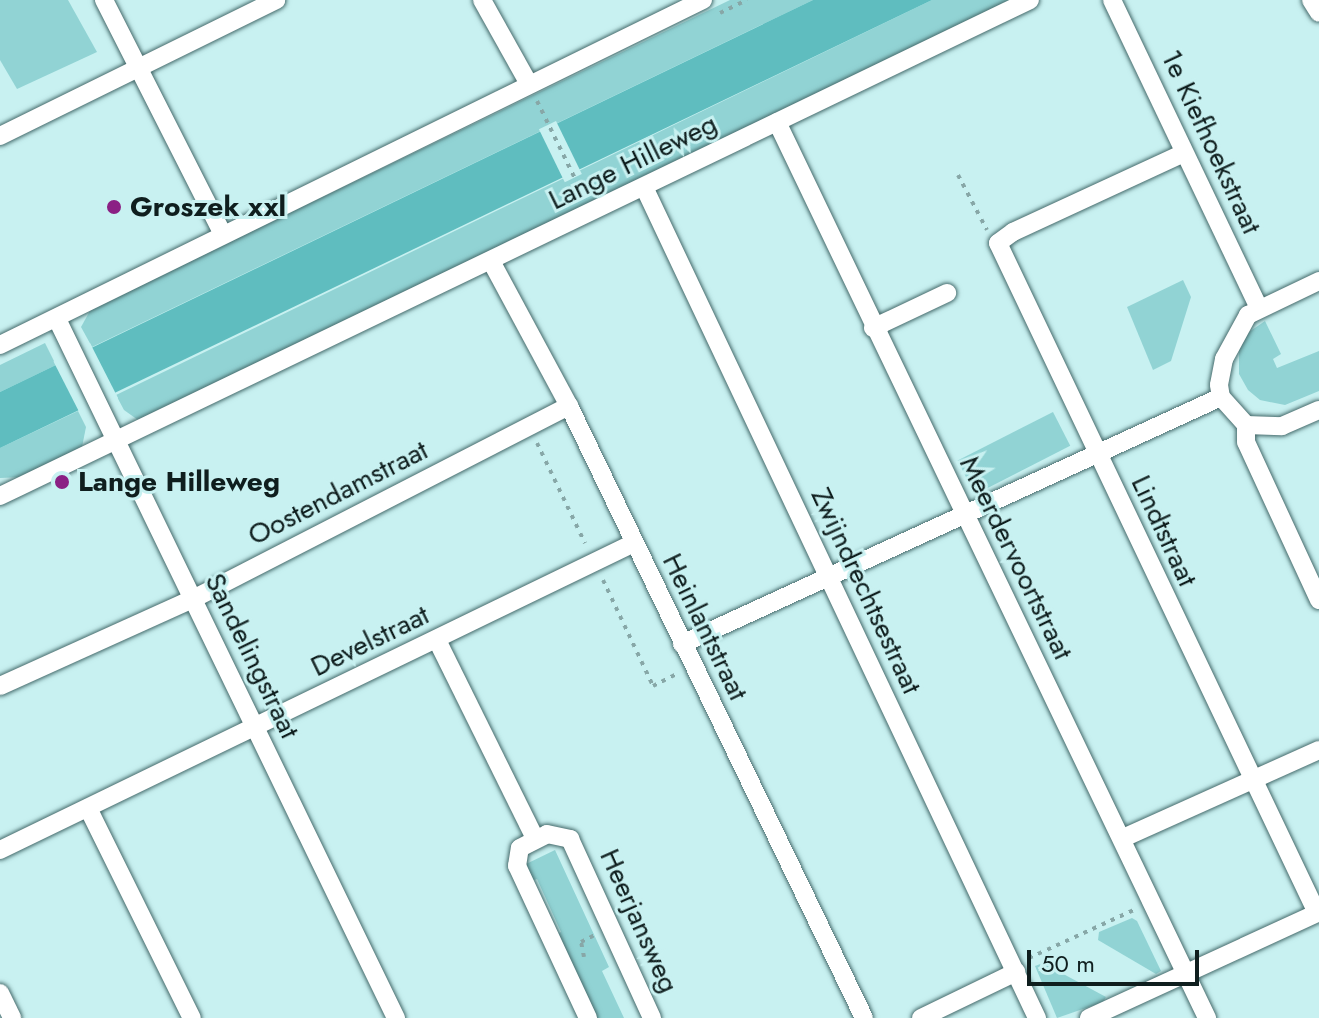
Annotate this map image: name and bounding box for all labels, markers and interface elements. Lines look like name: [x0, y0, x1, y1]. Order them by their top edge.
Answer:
street label: 1e Kiefhoekstraat: [1154, 45, 1268, 239]
street label: Lange Hilleweg: [544, 107, 722, 217]
place label: Groszek xxl: [130, 190, 286, 224]
marker: Groszek xxl: [105, 198, 123, 216]
street label: Oostendamstraat: [243, 433, 433, 553]
street label: Meerdervoortstraat: [952, 451, 1080, 665]
place label: Lange Hilleweg: [78, 465, 280, 499]
street label: Lindtstraat: [1124, 470, 1204, 592]
marker: Lange Hilleweg: [53, 473, 71, 491]
street label: Zwijndrechtsestraat: [804, 483, 928, 699]
street label: Heinlantstraat: [655, 548, 755, 706]
street label: Sandelingstraat: [198, 568, 306, 744]
street label: Develstraat: [306, 598, 434, 684]
street label: Heerjansweg: [592, 844, 686, 998]
scale bar: [1031, 934, 1203, 984]
text: 50 m: [1041, 946, 1095, 981]

